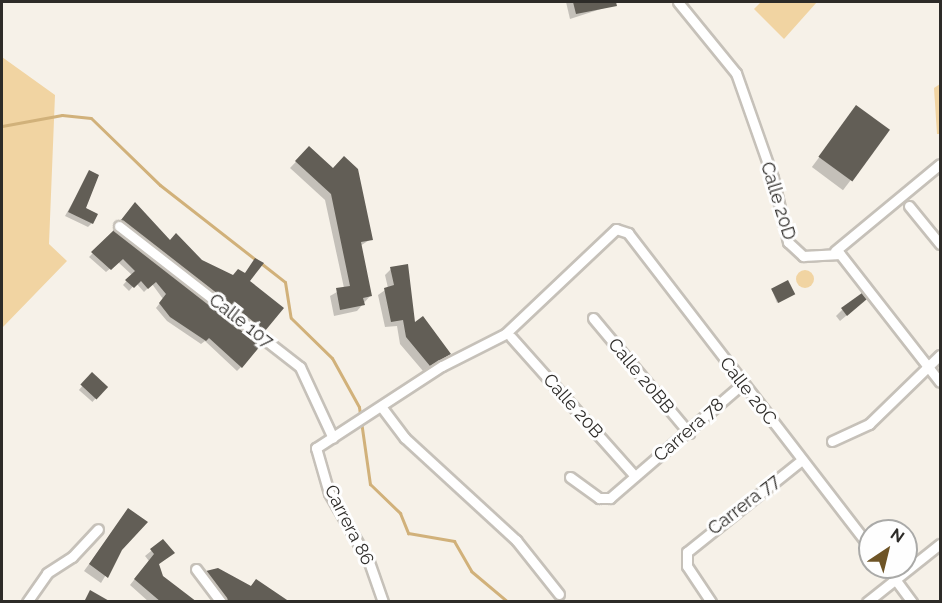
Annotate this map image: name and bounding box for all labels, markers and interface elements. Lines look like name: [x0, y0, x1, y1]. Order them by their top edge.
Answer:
street label: Calle 20D: [756, 159, 800, 243]
street label: Calle 107: [205, 289, 277, 353]
street label: Calle 20BB: [603, 334, 679, 418]
street label: Calle 20C: [715, 353, 781, 429]
street label: Calle 20B: [538, 369, 608, 443]
street label: Carrera 78: [649, 394, 729, 466]
street label: Carrera 77: [704, 470, 784, 540]
street label: Carrera 86: [320, 481, 378, 569]
north arrow: [858, 519, 918, 579]
text: N: [887, 524, 908, 547]

